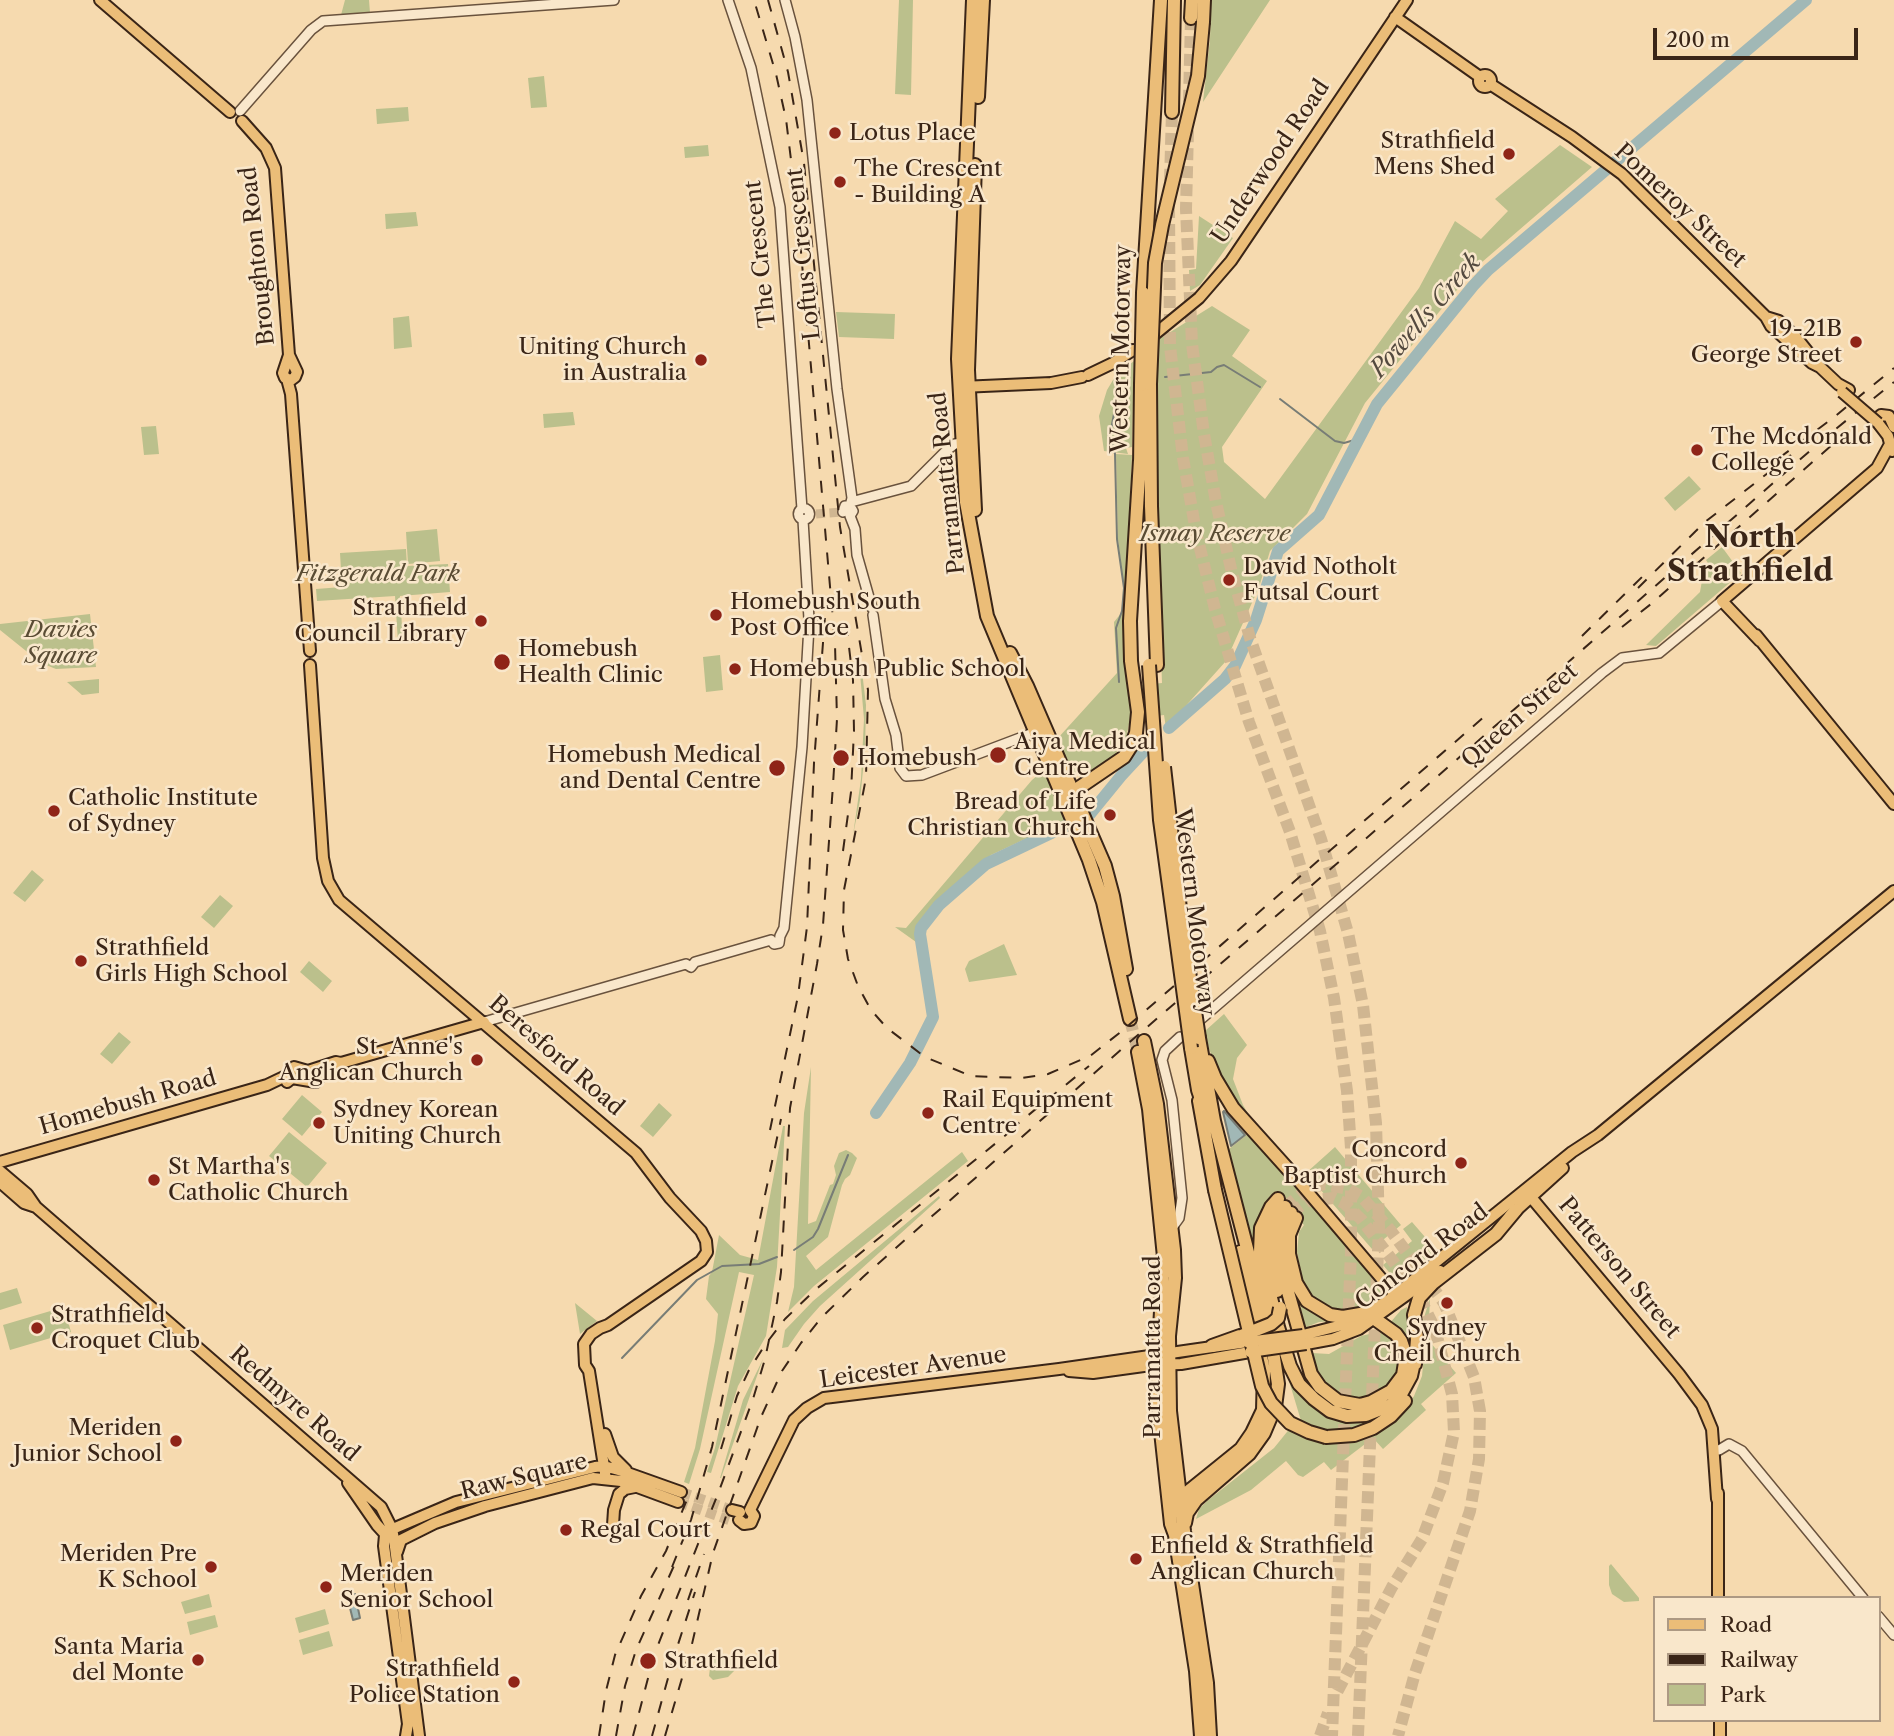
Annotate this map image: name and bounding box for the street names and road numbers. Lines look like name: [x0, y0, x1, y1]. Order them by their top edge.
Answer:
street label: Underwood Road: [1206, 75, 1336, 249]
street label: Pomeroy Street: [1608, 138, 1752, 274]
street label: Broughton Road: [235, 165, 281, 347]
street label: Loftus Crescent: [781, 167, 827, 341]
street label: The Crescent: [740, 179, 782, 329]
street label: Western Motorway: [1106, 244, 1138, 454]
street label: Parramatta Road: [925, 390, 971, 576]
street label: Queen Street: [1456, 658, 1584, 774]
street label: Western Motorway: [1168, 807, 1220, 1017]
street label: Beresford Road: [483, 990, 629, 1122]
street label: Homebush Road: [36, 1065, 220, 1141]
street label: Patterson Street: [1552, 1192, 1686, 1344]
street label: Concord Road: [1350, 1198, 1494, 1316]
street label: Parramatta Road: [1139, 1255, 1167, 1439]
street label: Redmyre Road: [224, 1340, 364, 1468]
street label: Leicester Avenue: [818, 1341, 1008, 1395]
street label: Raw Square: [458, 1448, 590, 1506]

